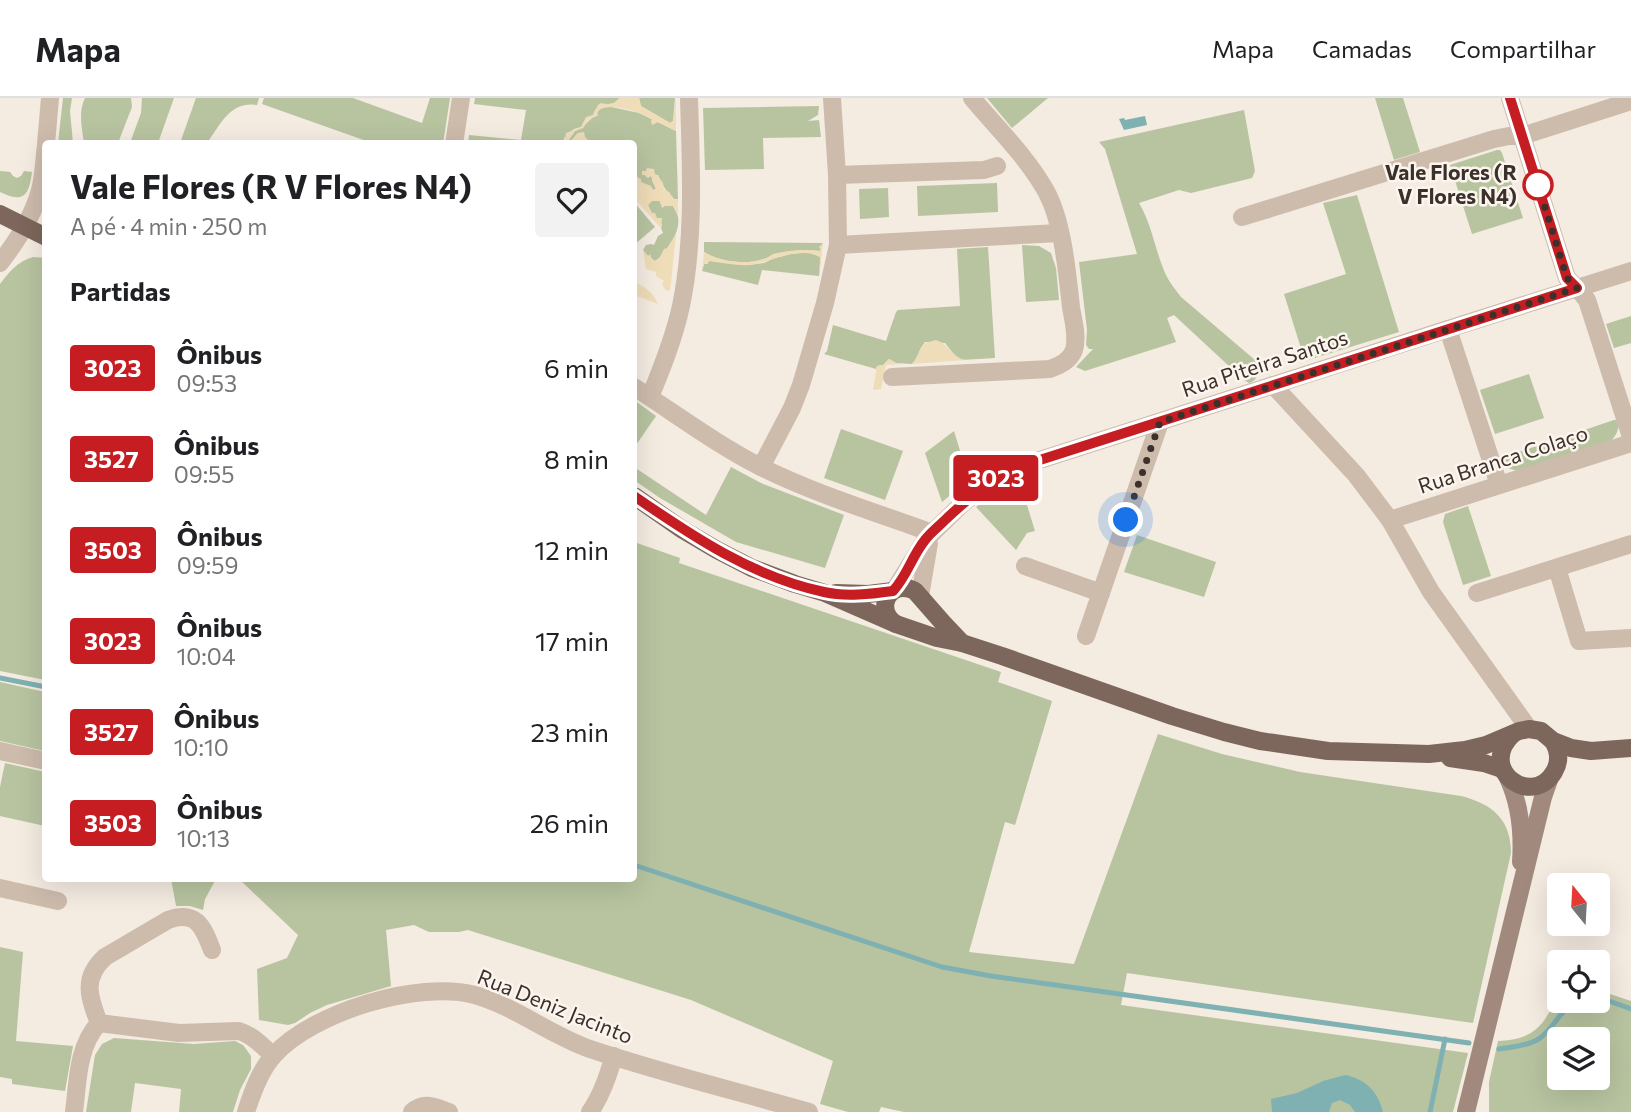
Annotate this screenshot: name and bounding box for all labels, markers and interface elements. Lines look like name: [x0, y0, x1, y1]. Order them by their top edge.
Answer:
text: Mapa: [35, 28, 121, 69]
text: Mapa: [1212, 34, 1274, 63]
text: Camadas: [1312, 34, 1412, 63]
text: Compartilhar: [1450, 34, 1596, 63]
place label: Vale Flores (R V Flores N4): [1385, 159, 1517, 208]
button: heart: [535, 163, 609, 237]
text: Vale Flores (R V Flores N4): [70, 165, 472, 206]
marker: Vale Flores (R V Flores N4): [1523, 170, 1553, 200]
text: A pé · 4 min · 250 m: [70, 212, 267, 240]
text: Partidas: [70, 275, 171, 306]
street label: Rua Piteira Santos: [1178, 324, 1351, 401]
text: Ônibus: [176, 338, 262, 369]
text: 6 min: [544, 352, 609, 383]
text: 3023: [84, 353, 141, 382]
text: 09:53: [176, 369, 237, 397]
street label: Rua Branca Colaço: [1414, 419, 1591, 498]
text: Ônibus: [174, 429, 259, 460]
text: 8 min: [544, 443, 609, 474]
text: 3527: [84, 444, 139, 473]
line badge: 3023: [947, 455, 1045, 501]
text: 09:55: [174, 460, 235, 488]
text: 3023: [967, 463, 1025, 492]
your location: [1108, 502, 1143, 537]
text: Ônibus: [177, 520, 263, 551]
text: 12 min: [534, 534, 609, 565]
text: 3503: [84, 535, 142, 564]
text: 09:59: [177, 551, 238, 579]
text: Ônibus: [176, 611, 262, 642]
text: 17 min: [535, 625, 609, 656]
text: 3023: [84, 626, 141, 655]
text: 10:04: [176, 642, 236, 670]
text: Ônibus: [174, 702, 259, 733]
text: 23 min: [531, 716, 609, 747]
text: 3527: [84, 717, 139, 746]
text: 10:10: [174, 733, 229, 761]
text: Ônibus: [177, 793, 263, 824]
text: 26 min: [530, 807, 609, 838]
text: 3503: [84, 808, 142, 837]
text: 10:13: [177, 824, 230, 852]
north arrow: [1547, 873, 1610, 936]
map controls: [1547, 873, 1610, 1090]
button: locate: [1547, 950, 1610, 1013]
street label: Rua Deniz Jacinto: [474, 963, 637, 1048]
button: layers: [1547, 1027, 1610, 1090]

